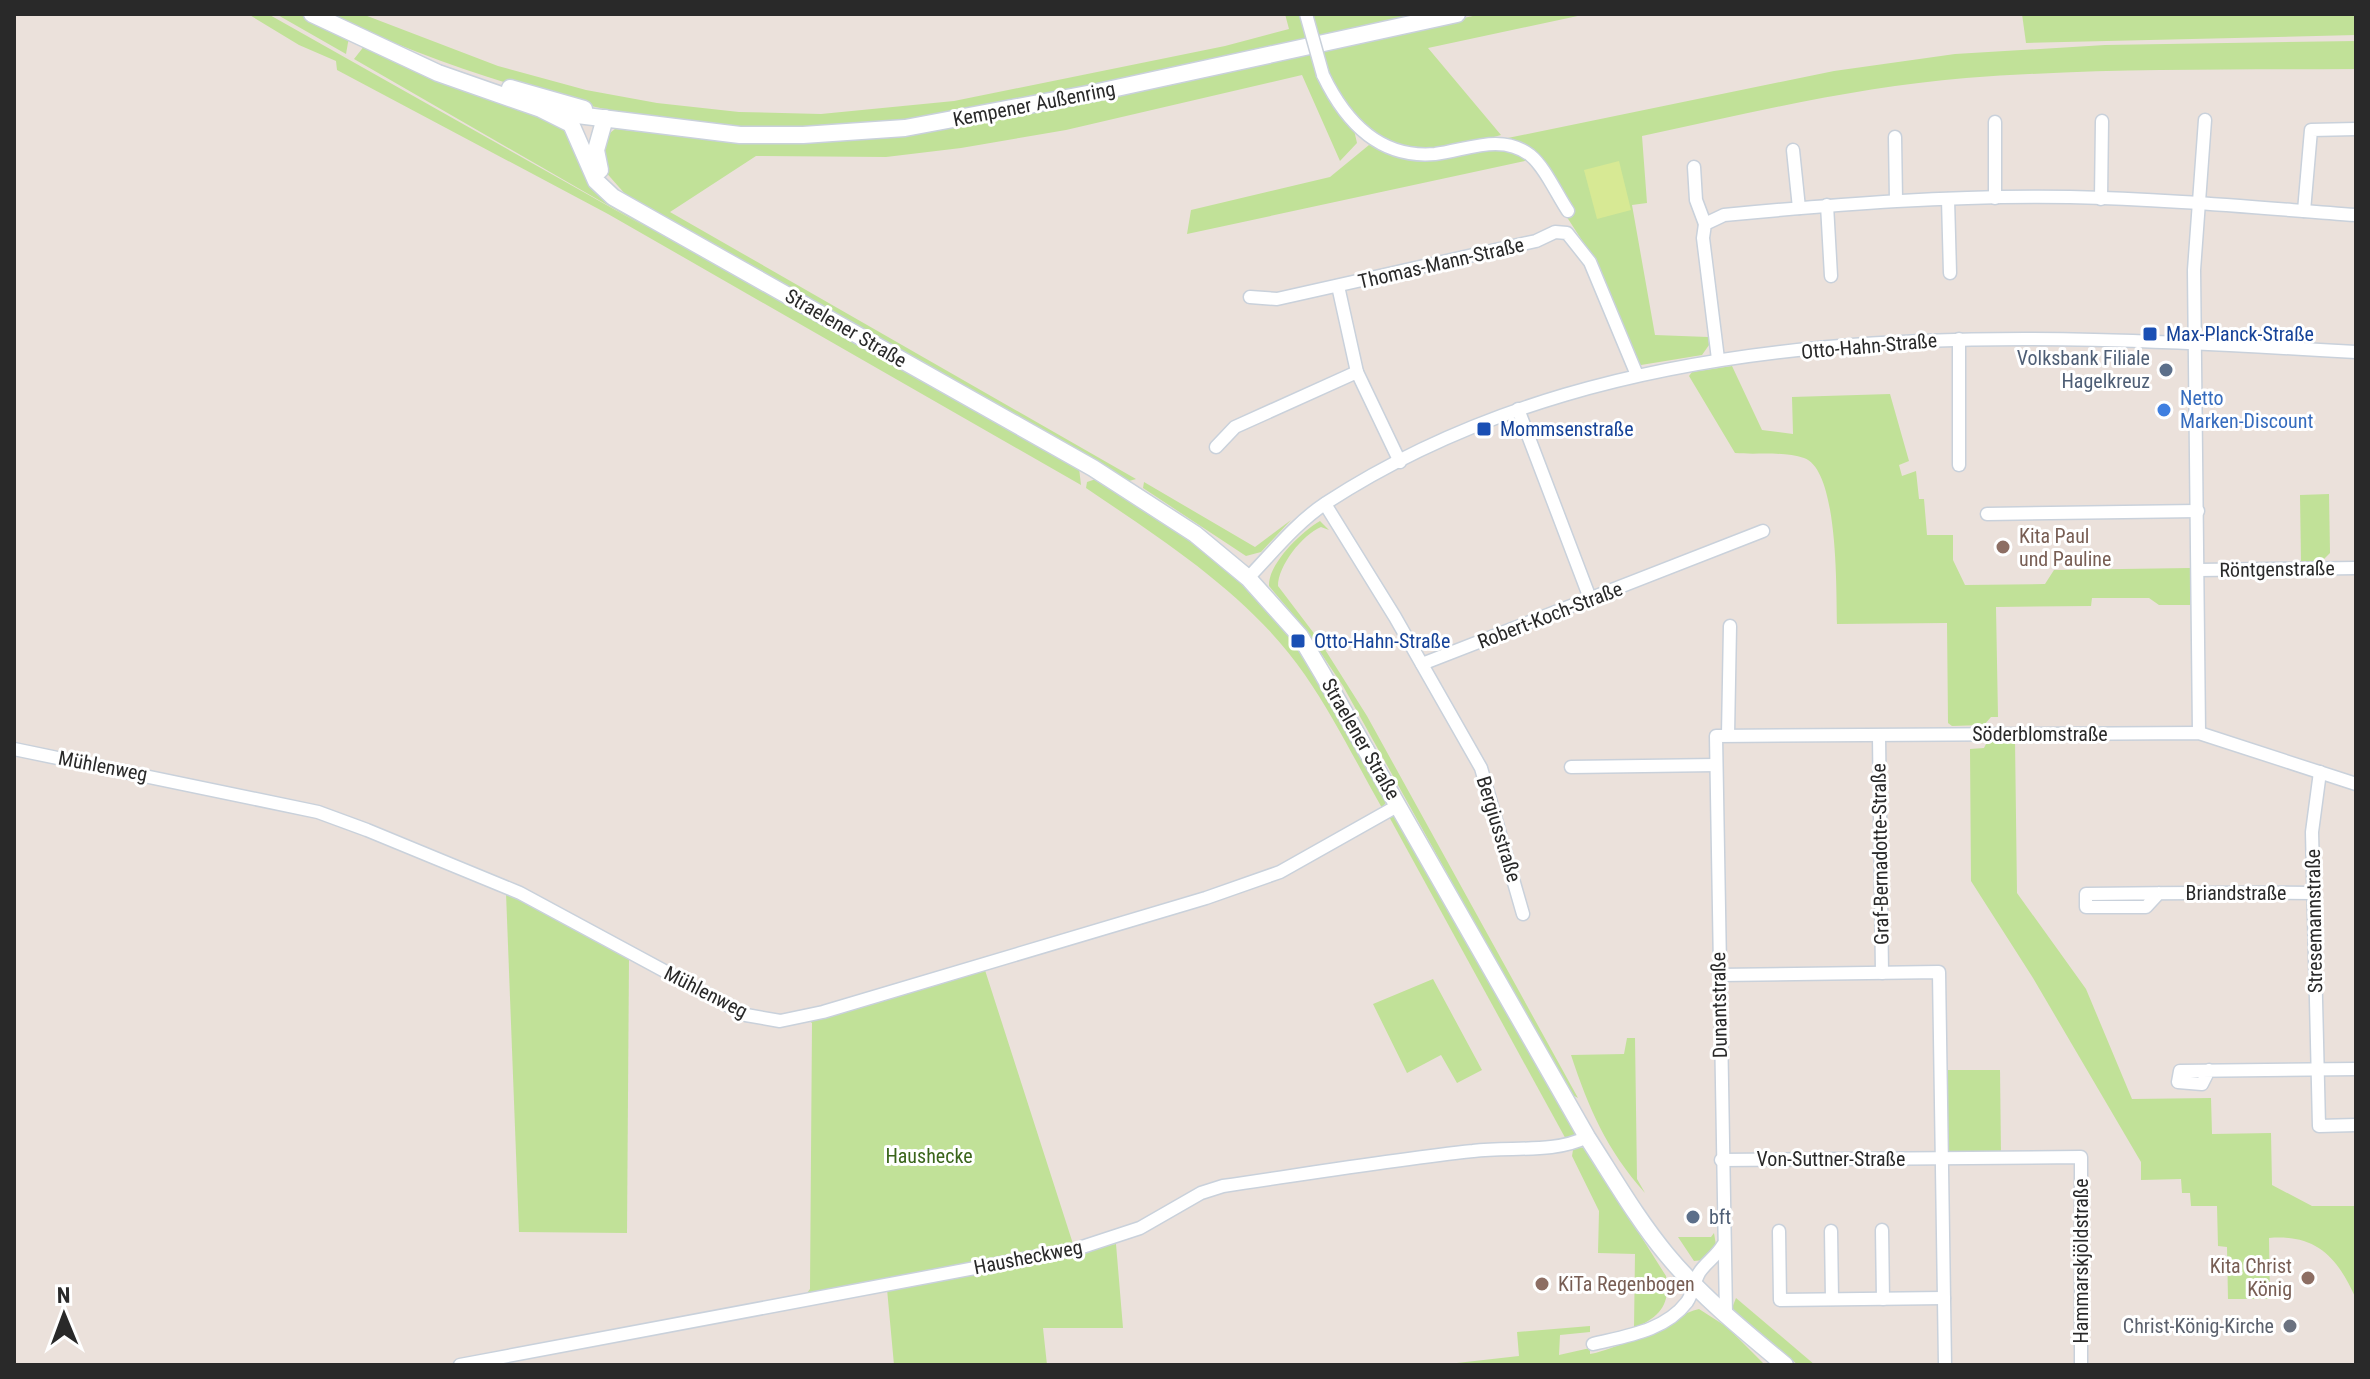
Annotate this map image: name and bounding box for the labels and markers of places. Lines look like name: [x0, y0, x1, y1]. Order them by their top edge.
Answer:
place label: Max-Planck-Straße: [2166, 322, 2314, 346]
marker: Max-Planck-Straße: [2141, 325, 2159, 343]
place label: Volksbank Filiale Hagelkreuz: [2017, 346, 2150, 393]
marker: Volksbank Filiale Hagelkreuz: [2157, 361, 2175, 379]
place label: Netto Marken-Discount: [2180, 386, 2313, 433]
marker: Netto Marken-Discount: [2155, 401, 2173, 419]
place label: Mommsenstraße: [1500, 417, 1634, 441]
marker: Mommsenstraße: [1475, 420, 1493, 438]
place label: Kita Paul und Pauline: [2019, 524, 2111, 571]
marker: Kita Paul und Pauline: [1994, 538, 2012, 556]
place label: Otto-Hahn-Straße: [1314, 629, 1450, 653]
marker: Otto-Hahn-Straße: [1289, 632, 1307, 650]
place label: bft: [1709, 1205, 1731, 1229]
marker: bft: [1684, 1208, 1702, 1226]
place label: Kita Christ König: [2210, 1254, 2292, 1301]
marker: Kita Christ König: [2299, 1269, 2317, 1287]
place label: KiTa Regenbogen: [1558, 1272, 1695, 1296]
marker: KiTa Regenbogen: [1533, 1275, 1551, 1293]
place label: Christ-König-Kirche: [2123, 1314, 2274, 1338]
marker: Christ-König-Kirche: [2281, 1317, 2299, 1335]

